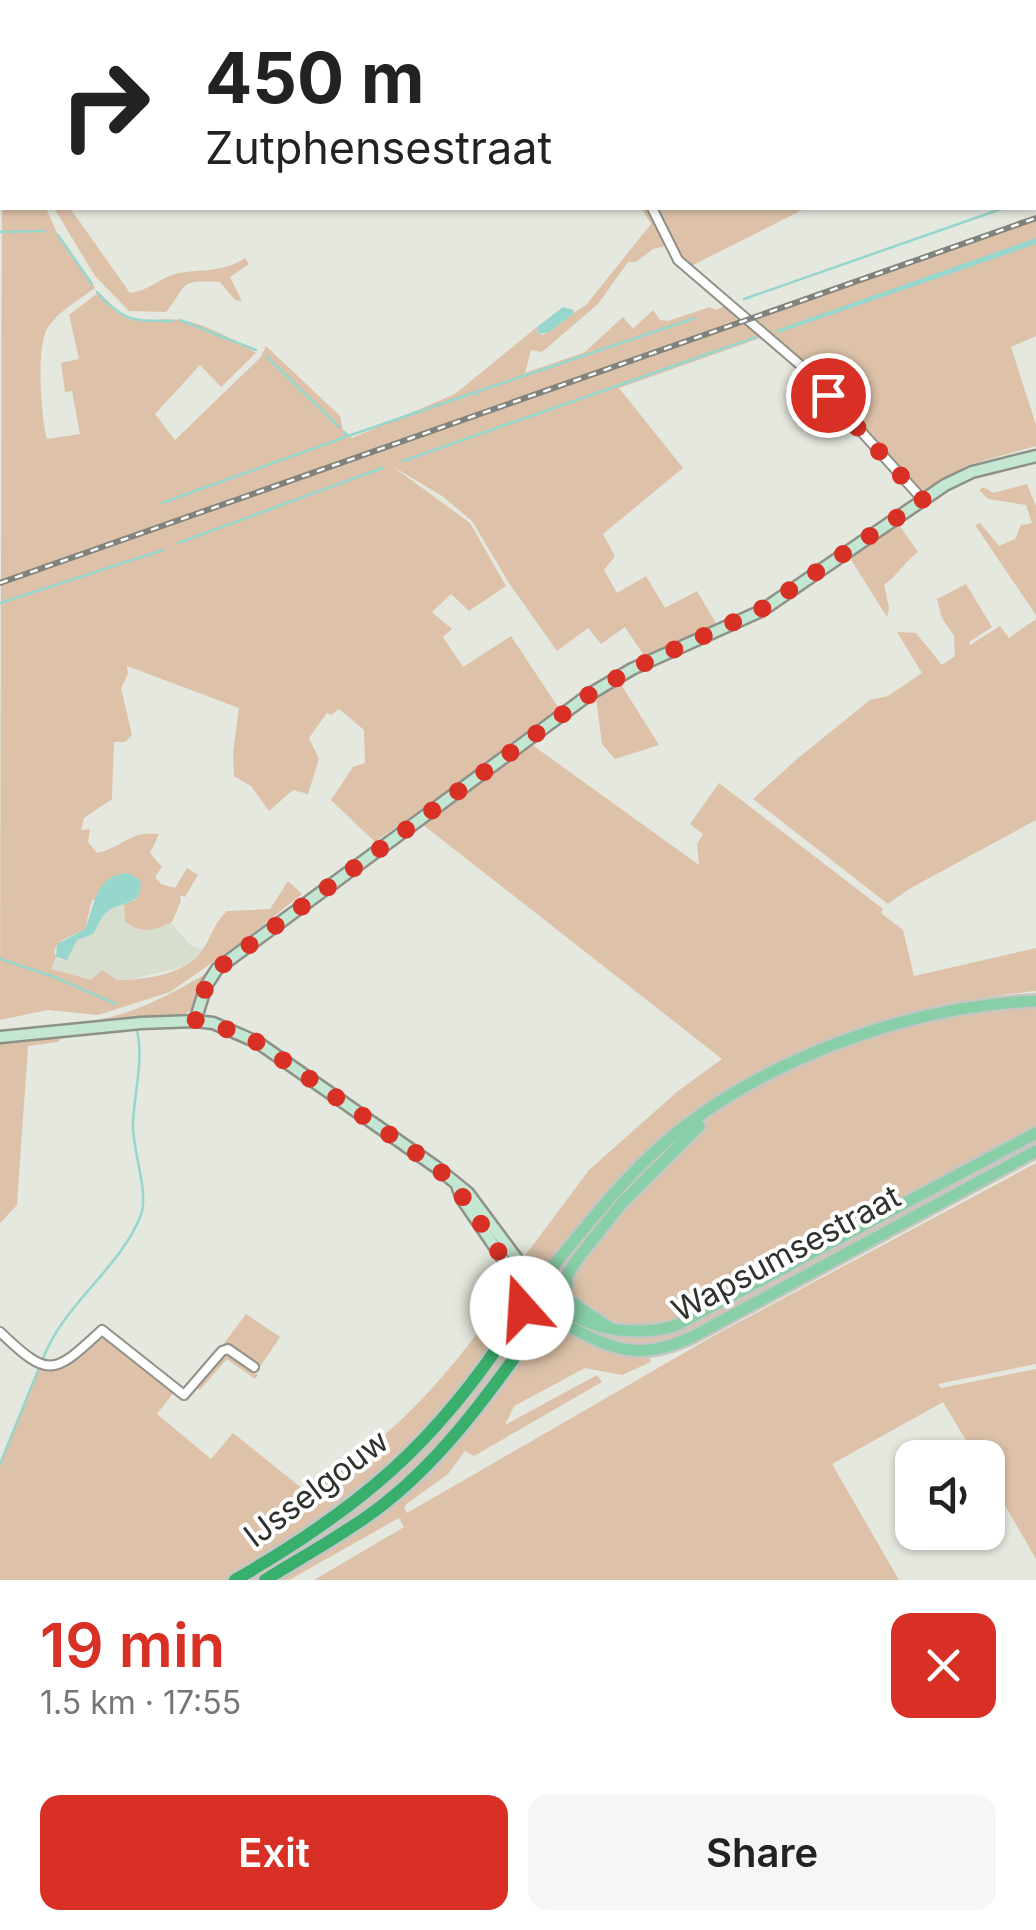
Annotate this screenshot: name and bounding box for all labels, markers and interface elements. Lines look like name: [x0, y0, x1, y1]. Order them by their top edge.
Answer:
text: 450 m: [205, 35, 425, 120]
icon: right: [40, 40, 170, 170]
text: Zutphensestraat: [205, 120, 552, 175]
pin: [786, 353, 871, 438]
icon: arrive: [801, 368, 856, 423]
street label: Wapsumsestraat: [665, 1176, 907, 1330]
position arrow: [470, 1256, 574, 1360]
street label: IJsselgouw: [236, 1421, 396, 1555]
map controls: [895, 1440, 1005, 1550]
button: sound: [895, 1440, 1005, 1550]
text: 19 min: [40, 1609, 225, 1681]
button: close: [891, 1613, 996, 1718]
text: 1.5 km · 17:55: [40, 1683, 241, 1722]
button: Exit: [40, 1795, 508, 1910]
button: Share: [528, 1795, 996, 1910]

